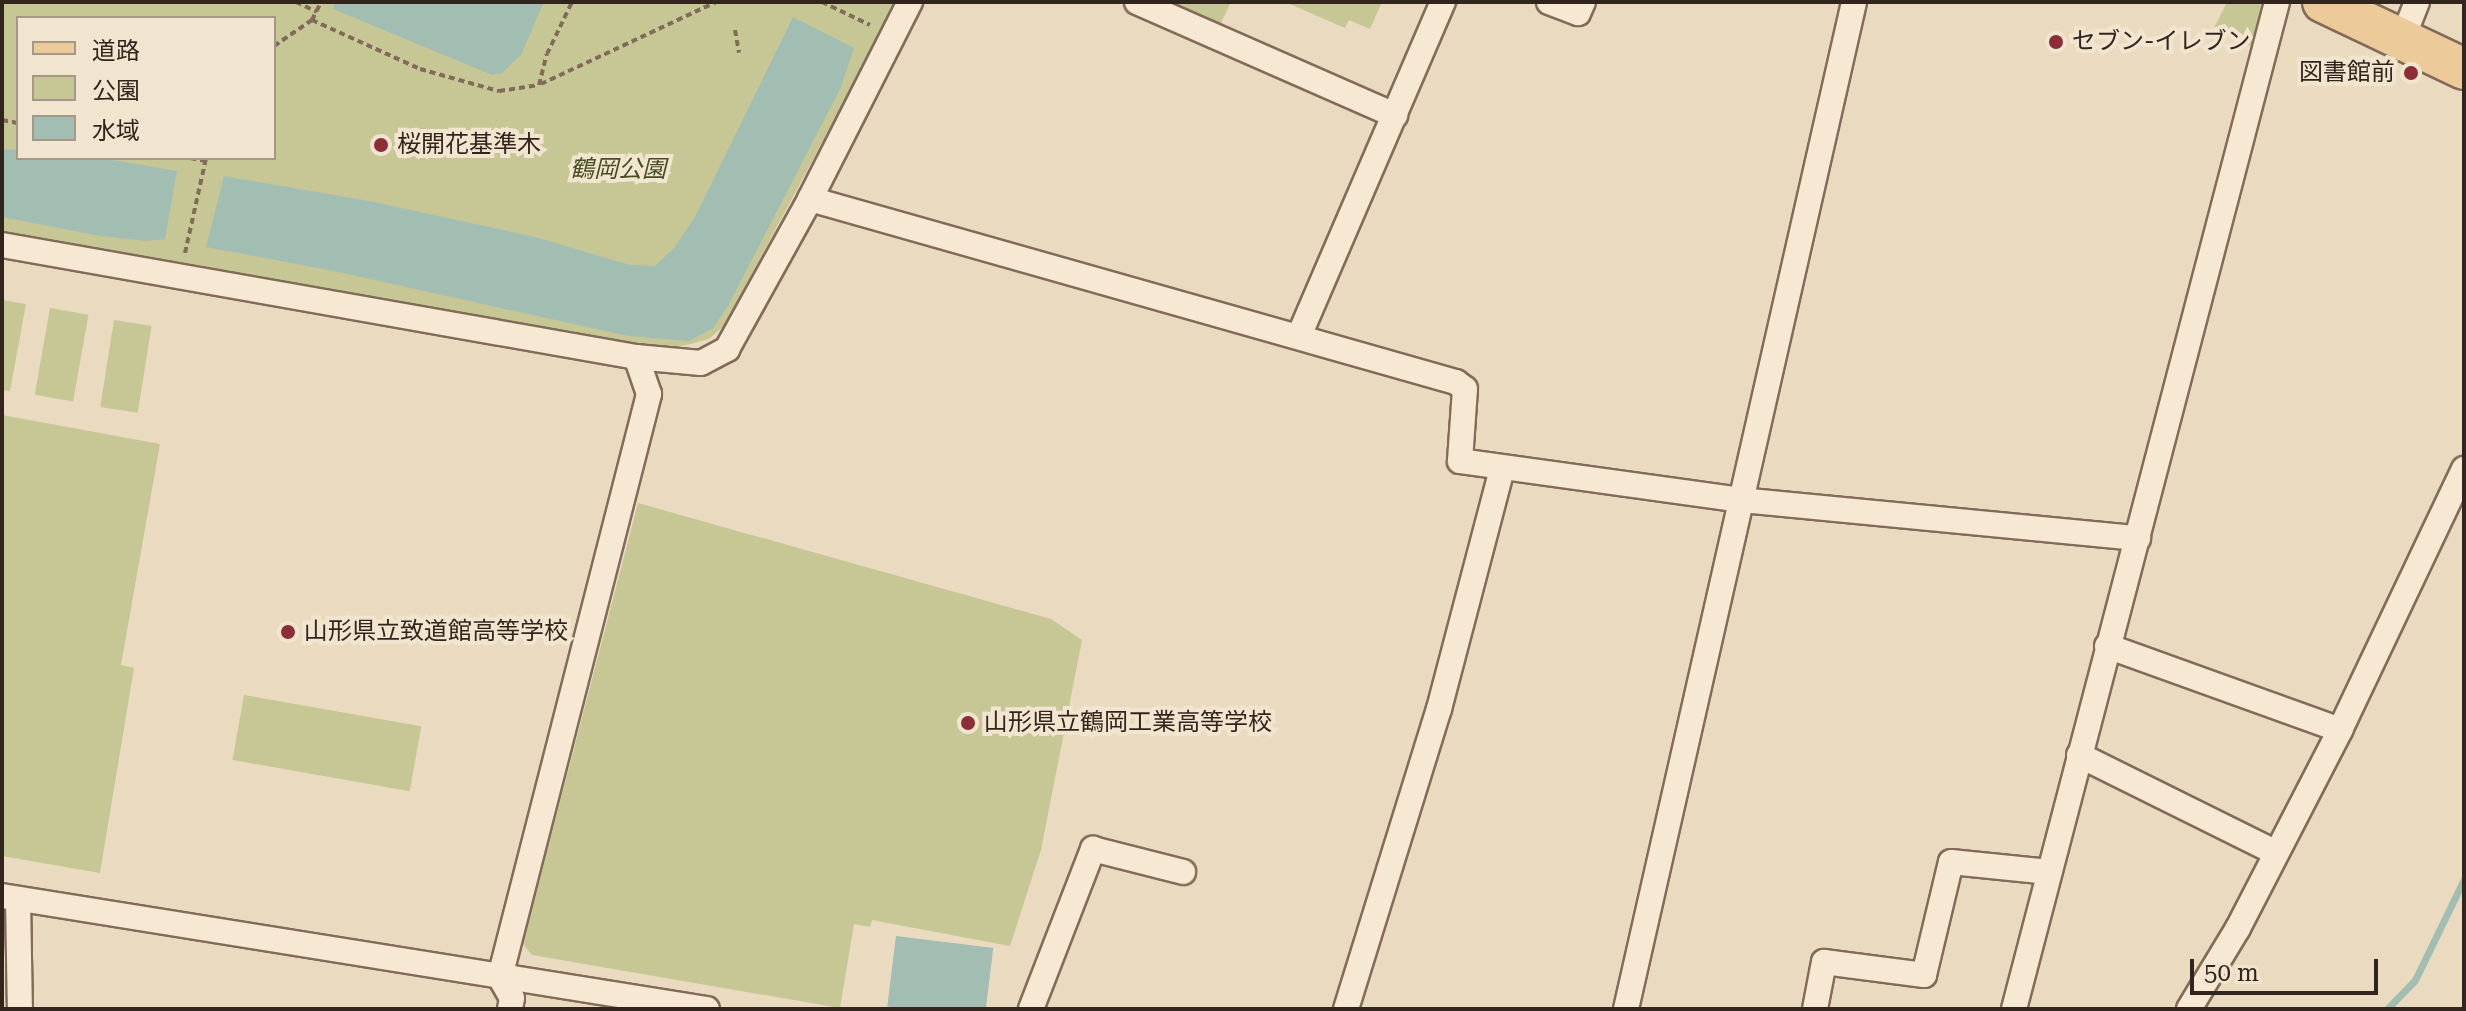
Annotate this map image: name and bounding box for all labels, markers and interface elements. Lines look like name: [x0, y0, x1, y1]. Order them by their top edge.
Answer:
legend: [16, 16, 276, 160]
place label: セブン-イレブン: [2072, 28, 2251, 56]
marker: セブン-イレブン: [2047, 33, 2065, 51]
text: 道路: [92, 37, 140, 65]
place label: 図書館前: [2299, 59, 2395, 87]
marker: 図書館前: [2402, 64, 2420, 82]
text: 公園: [92, 77, 140, 105]
text: 水域: [92, 117, 140, 145]
place label: 桜開花基準木: [397, 131, 541, 159]
marker: 桜開花基準木: [372, 136, 390, 154]
park label: 鶴岡公園: [570, 156, 666, 184]
place label: 山形県立致道館高等学校: [304, 618, 568, 646]
marker: 山形県立致道館高等学校: [279, 623, 297, 641]
place label: 山形県立鶴岡工業高等学校: [984, 709, 1272, 737]
marker: 山形県立鶴岡工業高等学校: [959, 714, 977, 732]
scale bar: [2194, 943, 2382, 993]
text: 50 m: [2204, 959, 2259, 987]

